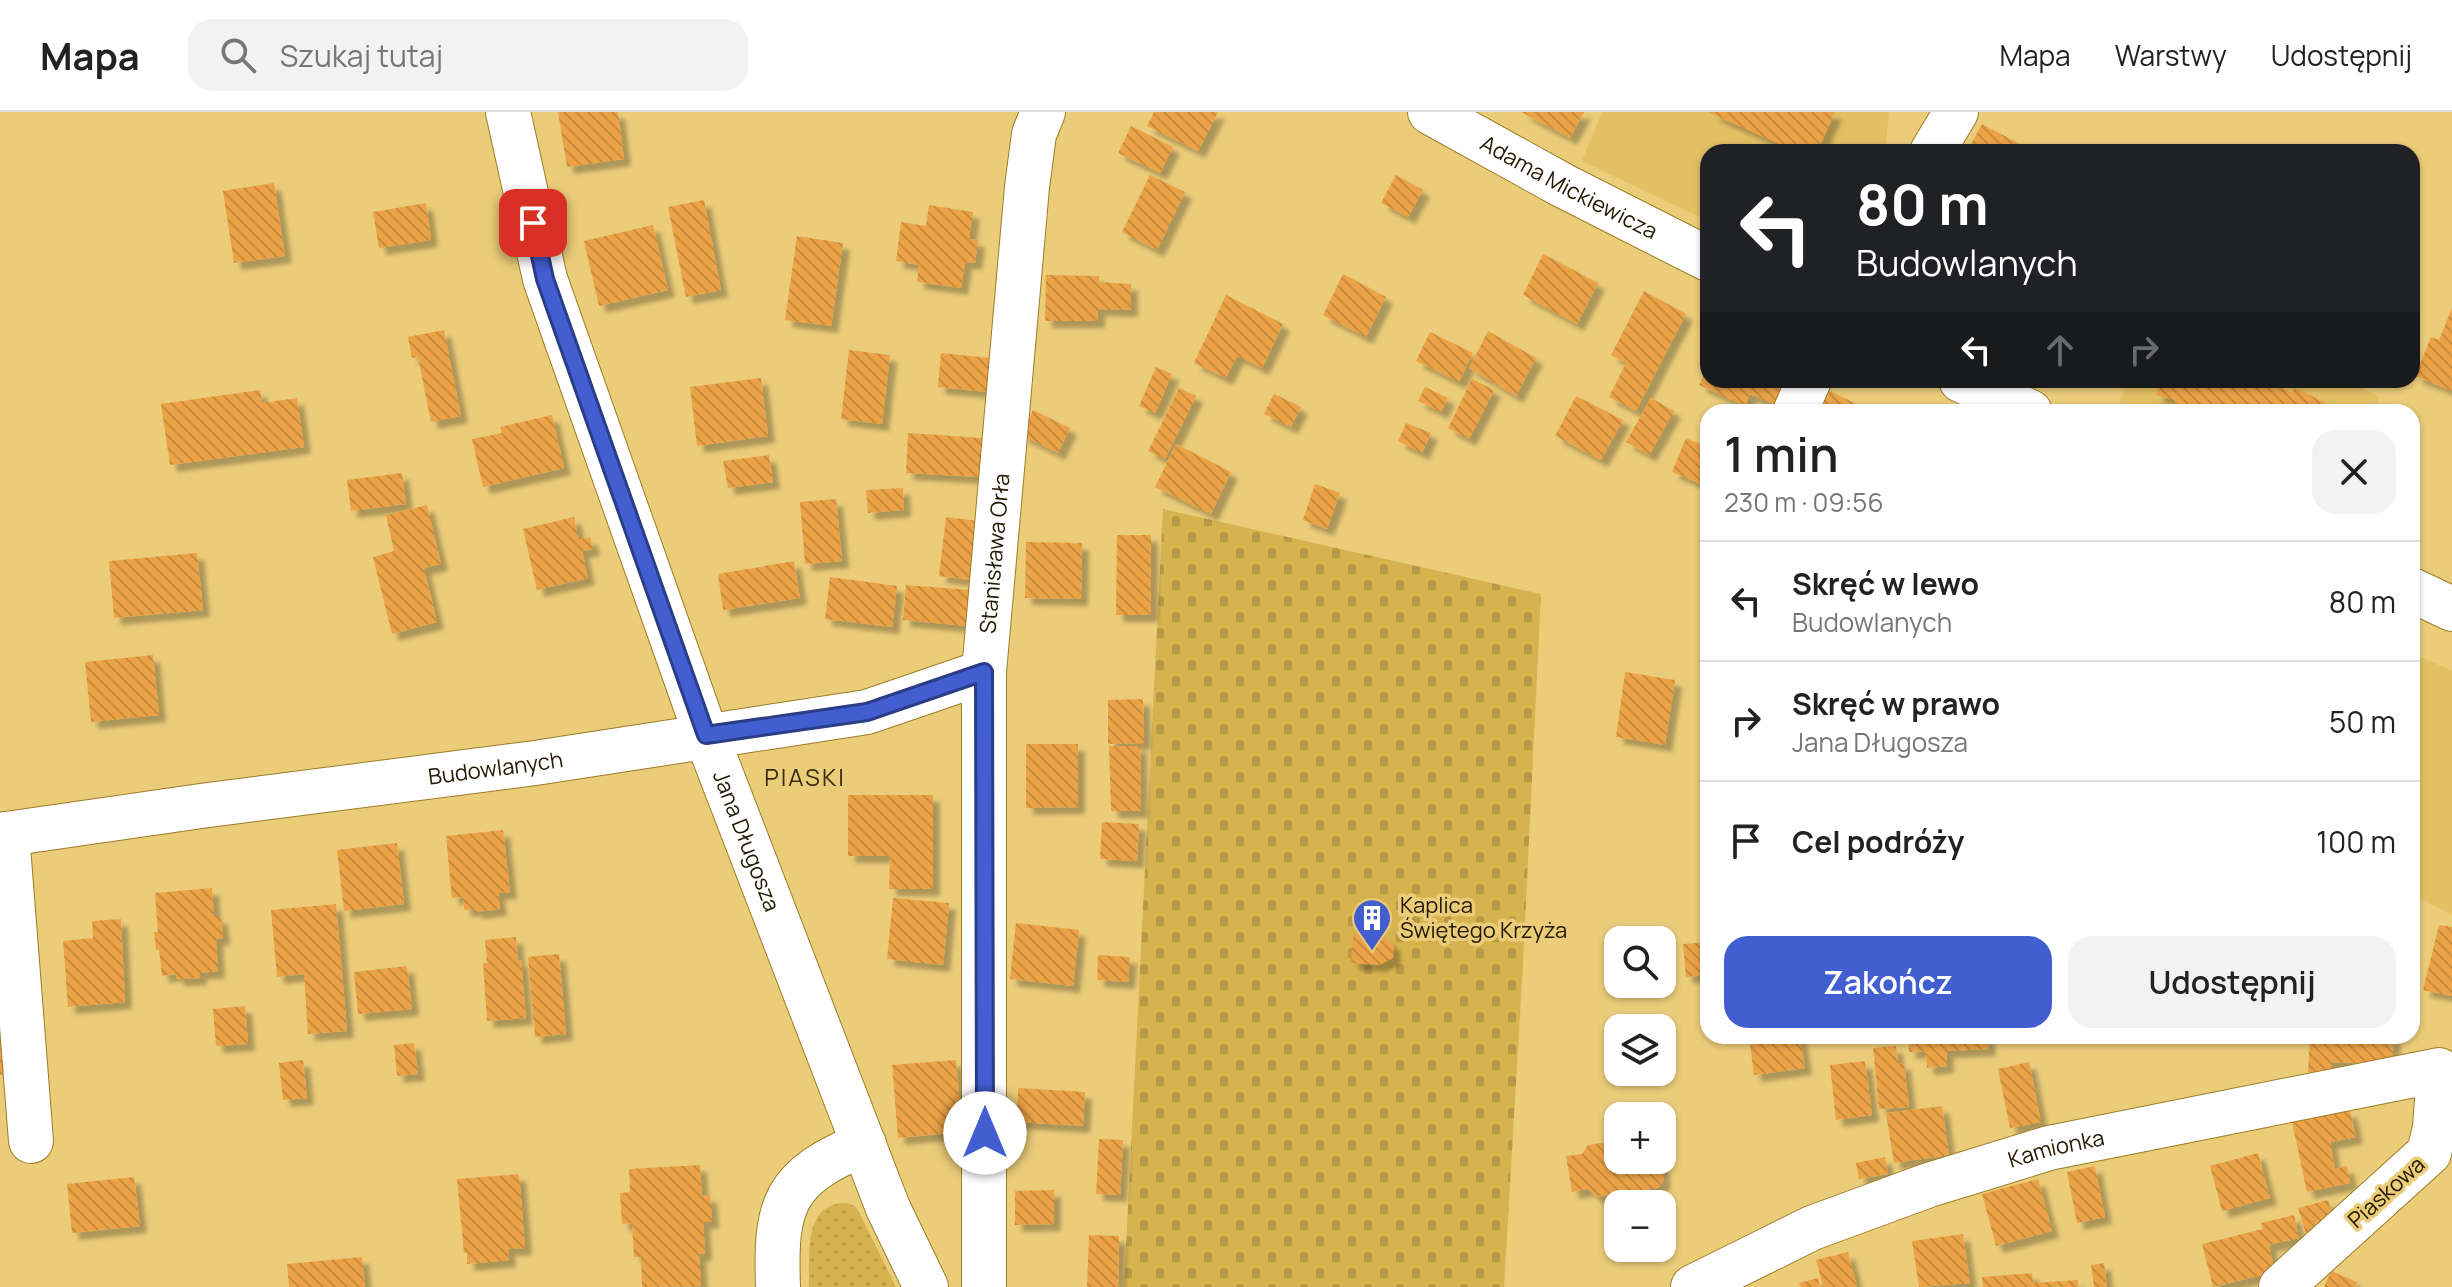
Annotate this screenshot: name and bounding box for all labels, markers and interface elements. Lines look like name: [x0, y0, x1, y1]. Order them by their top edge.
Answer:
search box: [188, 19, 748, 91]
text: Mapa: [40, 29, 140, 81]
icon: search: [216, 33, 260, 77]
text: Szukaj tutaj: [280, 35, 443, 76]
text: Mapa: [1999, 36, 2071, 74]
text: Warstwy: [2115, 36, 2227, 74]
text: Udostępnij: [2271, 36, 2412, 74]
street label: Adama Mickiewicza: [1475, 128, 1663, 246]
text: 80 m: [1856, 165, 1989, 242]
icon: left: [1724, 176, 1828, 280]
pin: [499, 189, 567, 257]
icon: arrive: [511, 201, 555, 245]
text: Budowlanych: [1856, 238, 2078, 287]
icon: left: [1954, 328, 1998, 372]
icon: ahead: [2038, 328, 2082, 372]
icon: right: [2122, 328, 2166, 372]
text: 1 min: [1724, 421, 1838, 486]
button: close: [2312, 430, 2396, 514]
street label: Stanisława Orła: [972, 472, 1017, 635]
text: 230 m · 09:56: [1724, 484, 1884, 520]
text: Skręć w lewo: [1792, 563, 1979, 604]
icon: left: [1724, 579, 1768, 623]
text: 80 m: [2329, 581, 2396, 622]
text: Budowlanych: [1792, 604, 1952, 640]
text: Skręć w prawo: [1792, 683, 2000, 724]
icon: right: [1724, 699, 1768, 743]
text: 50 m: [2329, 701, 2396, 742]
text: Jana Długosza: [1792, 724, 1968, 760]
street label: Budowlanych: [426, 744, 565, 792]
district label: PIASKI: [764, 760, 846, 793]
street label: Jana Długosza: [706, 766, 787, 916]
icon: arrive: [1724, 819, 1768, 863]
text: Cel podróży: [1792, 821, 1964, 862]
text: 100 m: [2316, 821, 2396, 862]
place label: Kaplica Świętego Krzyża: [1400, 890, 1567, 945]
building icon: Kaplica Świętego Krzyża: [1351, 897, 1393, 952]
map controls: [1604, 926, 1676, 1262]
button: search: [1604, 926, 1676, 998]
button: Zakończ: [1724, 936, 2052, 1028]
button: Udostępnij: [2068, 936, 2396, 1028]
button: layers: [1604, 1014, 1676, 1086]
position arrow: [943, 1091, 1027, 1175]
button: +: [1604, 1102, 1676, 1174]
street label: Kamionka: [2004, 1122, 2107, 1175]
street label: Piaskowa: [2341, 1149, 2431, 1235]
button: −: [1604, 1190, 1676, 1262]

